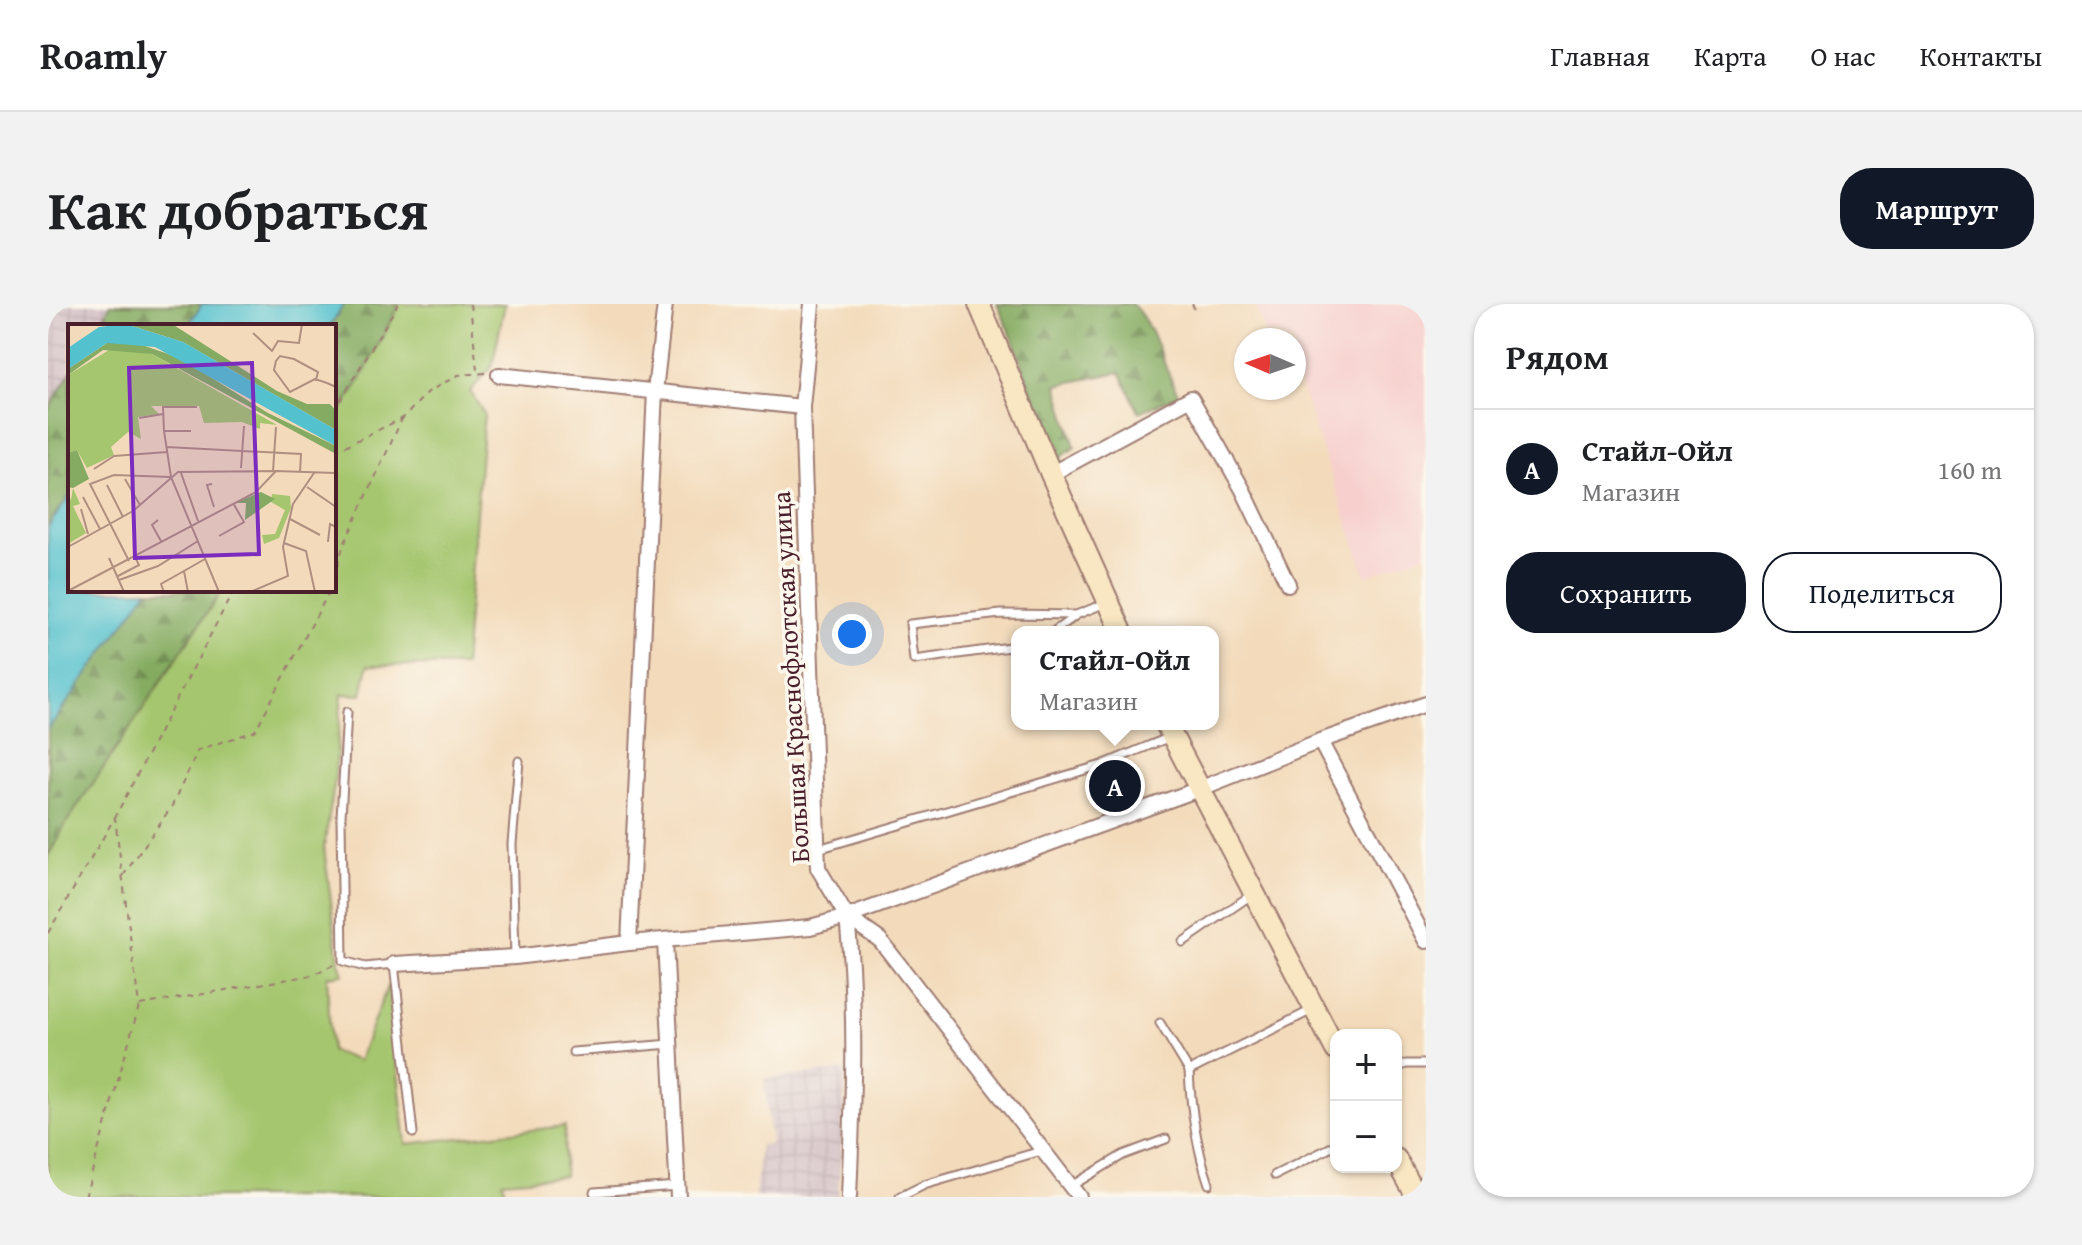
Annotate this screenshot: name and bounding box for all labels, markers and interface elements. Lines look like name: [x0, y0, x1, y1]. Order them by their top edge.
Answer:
text: Roamly: [40, 27, 167, 83]
text: Главная: [1550, 35, 1650, 76]
text: Карта: [1694, 35, 1766, 76]
text: О нас: [1810, 35, 1876, 76]
text: Контакты: [1920, 35, 2042, 76]
text: Как добраться: [48, 167, 428, 250]
button: Маршрут: [1840, 168, 2034, 249]
inset map: [68, 324, 336, 592]
north arrow: [1234, 328, 1306, 400]
text: Рядом: [1506, 332, 1609, 381]
text: Стайл-Ойл: [1582, 428, 1733, 472]
text: A: [1524, 450, 1540, 489]
text: 160 m: [1937, 450, 2002, 489]
text: Магазин: [1582, 472, 1680, 511]
street label: Большая Краснофлотская улица: [761, 490, 819, 864]
button: Сохранить: [1506, 552, 1746, 633]
button: Поделиться: [1762, 552, 2002, 633]
your location: [832, 614, 872, 654]
popup: [1011, 626, 1219, 730]
text: Стайл-Ойл: [1040, 637, 1190, 681]
text: Магазин: [1040, 681, 1138, 720]
pin: A: [1089, 756, 1141, 816]
map controls: [1330, 1029, 1402, 1173]
button: +: [1330, 1029, 1402, 1101]
button: −: [1330, 1101, 1402, 1173]

